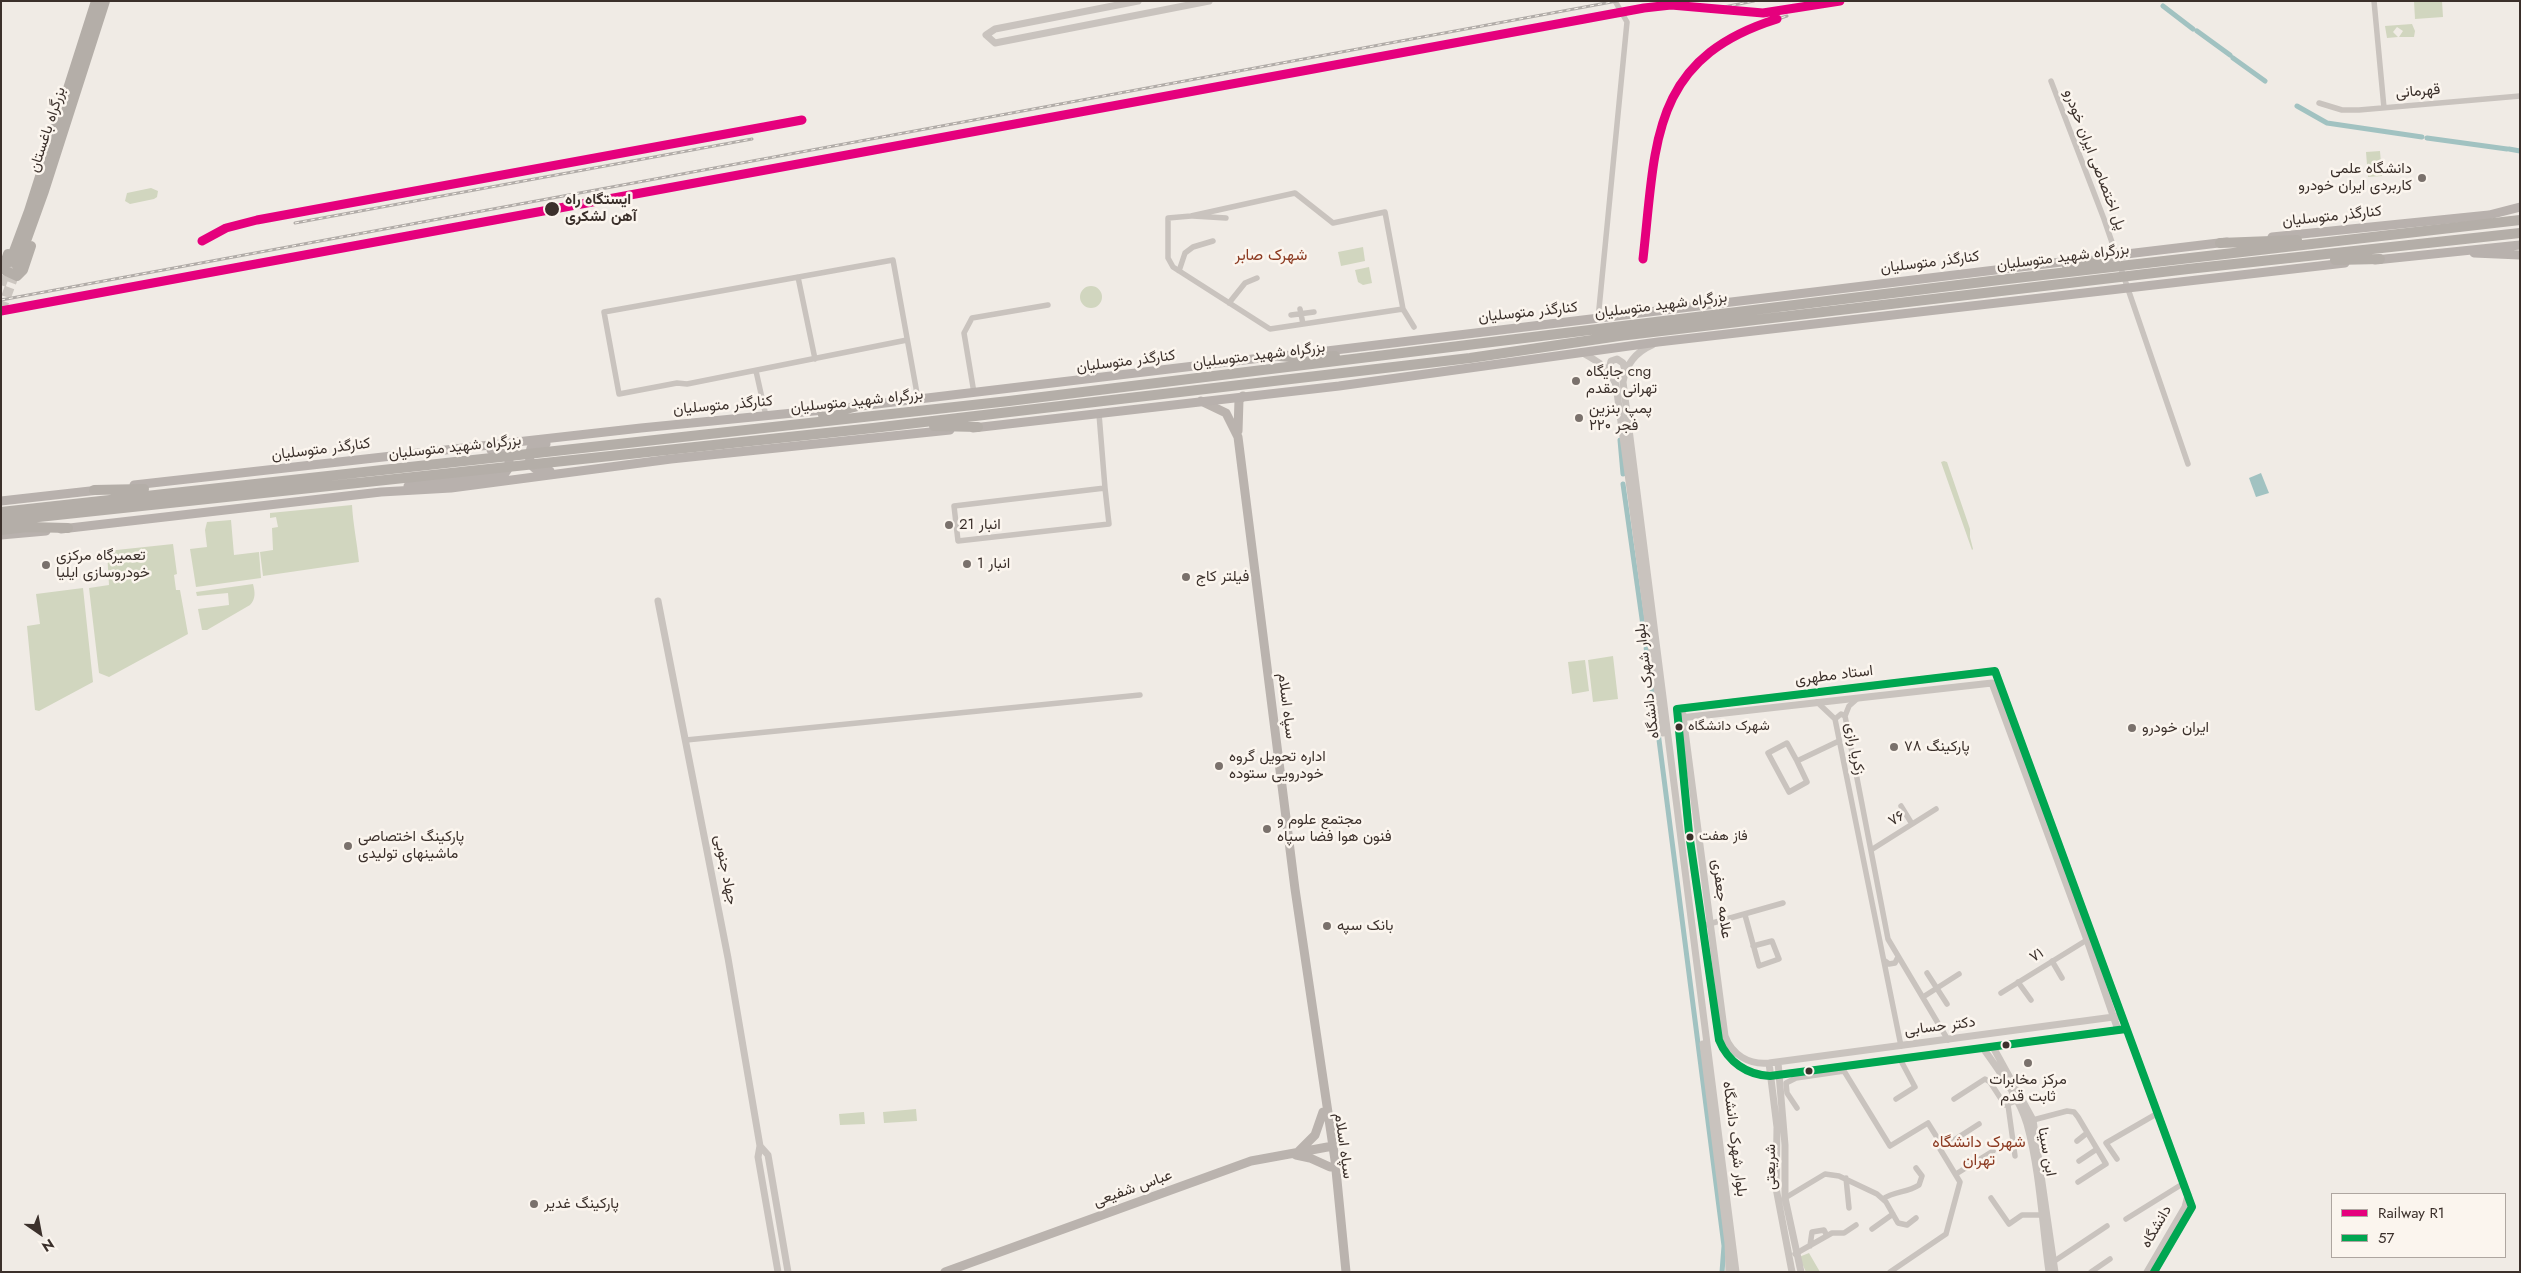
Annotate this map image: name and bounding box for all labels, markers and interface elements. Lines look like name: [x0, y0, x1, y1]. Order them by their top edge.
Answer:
street label: قهرمانی: [2395, 81, 2441, 103]
street label: بزرگراه باغستان: [26, 85, 70, 175]
street label: پل اختصاصی ایران خودرو: [2059, 87, 2129, 233]
place label: دانشگاه علمی کاربردی ایران خودرو: [2298, 160, 2412, 195]
marker: دانشگاه علمی کاربردی ایران خودرو: [2416, 172, 2428, 184]
place label: ایستگاه راه آهن لشکری: [565, 191, 637, 226]
marker: ایستگاه راه آهن لشکری: [543, 200, 561, 218]
street label: کنارگذر متوسلیان: [2281, 203, 2383, 231]
street label: بزرگراه شهید متوسلیان: [1996, 241, 2130, 275]
district label: شهرک صابر: [1235, 246, 1307, 266]
street label: کنارگذر متوسلیان: [1879, 248, 1981, 278]
street label: بزرگراه شهید متوسلیان: [1594, 289, 1728, 323]
street label: کنارگذر متوسلیان: [1477, 299, 1579, 327]
street label: بزرگراه شهید متوسلیان: [1192, 339, 1326, 373]
street label: کنارگذر متوسلیان: [1075, 347, 1177, 377]
place label: جایگاه cng تهرانی مقدم: [1586, 363, 1657, 398]
marker: جایگاه cng تهرانی مقدم: [1570, 375, 1582, 387]
street label: بزرگراه شهید متوسلیان: [790, 386, 924, 418]
street label: کنارگذر متوسلیان: [673, 393, 773, 419]
place label: پمپ بنزین ۲۲۰ فجر: [1589, 400, 1652, 435]
marker: پمپ بنزین ۲۲۰ فجر: [1573, 412, 1585, 424]
street label: بزرگراه شهید متوسلیان: [388, 432, 522, 464]
street label: کنارگذر متوسلیان: [270, 435, 372, 465]
place label: انبار 21: [959, 516, 1001, 534]
marker: انبار 21: [943, 519, 955, 531]
place label: تعمیرگاه مرکزی خودروسازی ایلیا: [56, 547, 150, 582]
place label: انبار 1: [977, 555, 1010, 573]
marker: انبار 1: [961, 558, 973, 570]
marker: تعمیرگاه مرکزی خودروسازی ایلیا: [40, 559, 52, 571]
place label: فیلتر کاج: [1196, 568, 1249, 586]
marker: فیلتر کاج: [1180, 571, 1192, 583]
street label: بلوار شهرک دانشگاه: [1632, 622, 1664, 740]
street label: استاد مطهری: [1794, 662, 1874, 690]
street label: سپاه اسلام: [1273, 672, 1299, 740]
place label: شهرک دانشگاه: [1688, 719, 1770, 735]
place label: ایران خودرو: [2142, 719, 2209, 737]
street label: زکریا رازی: [1840, 721, 1868, 777]
marker: شهرک دانشگاه: [1674, 722, 1684, 732]
marker: ایران خودرو: [2126, 722, 2138, 734]
place label: پارکینگ ۷۸: [1904, 738, 1970, 756]
marker: پارکینگ ۷۸: [1888, 741, 1900, 753]
place label: اداره تحویل گروه خودرویی ستوده: [1229, 748, 1326, 783]
marker: اداره تحویل گروه خودرویی ستوده: [1213, 760, 1225, 772]
street label: ۷۶: [1885, 807, 1909, 831]
place label: مجتمع علوم و فنون هوا فضا سپاه: [1277, 811, 1392, 846]
marker: مجتمع علوم و فنون هوا فضا سپاه: [1261, 823, 1273, 835]
place label: پارکینگ اختصاصی ماشینهای تولیدی: [358, 828, 464, 863]
place label: فاز هفت: [1699, 829, 1748, 845]
marker: فاز هفت: [1685, 832, 1695, 842]
street label: جهاد جنوبی: [709, 834, 741, 906]
marker: پارکینگ اختصاصی ماشینهای تولیدی: [342, 840, 354, 852]
street label: علامه جعفری: [1707, 858, 1735, 940]
place label: بانک سپه: [1337, 917, 1393, 935]
marker: بانک سپه: [1321, 920, 1333, 932]
street label: ۷۱: [2027, 945, 2047, 967]
street label: دکتر حسابی: [1903, 1014, 1977, 1040]
unlabelled marker: [2001, 1040, 2011, 1050]
marker: مرکز مخابرات ثابت قدم: [2022, 1057, 2034, 1069]
unlabelled marker: [1804, 1066, 1814, 1076]
place label: مرکز مخابرات ثابت قدم: [1989, 1071, 2067, 1106]
street label: بلوار شهرک دانشگاه: [1718, 1080, 1750, 1198]
street label: سپاه اسلام: [1329, 1112, 1357, 1180]
street label: ابن سینا: [2033, 1126, 2059, 1178]
district label: شهرک دانشگاه تهران: [1932, 1133, 2026, 1171]
street label: شریعتی: [1762, 1144, 1780, 1190]
street label: عباس شفیعی: [1091, 1166, 1175, 1212]
legend: [2331, 1193, 2506, 1258]
place label: پارکینگ غدیر: [544, 1195, 619, 1213]
marker: پارکینگ غدیر: [528, 1198, 540, 1210]
text: Railway R1: [2378, 1202, 2445, 1224]
street label: دانشگاه: [2138, 1203, 2176, 1251]
north arrow: [15, 1208, 65, 1258]
text: 57: [2378, 1227, 2394, 1249]
text: N: [38, 1234, 58, 1257]

